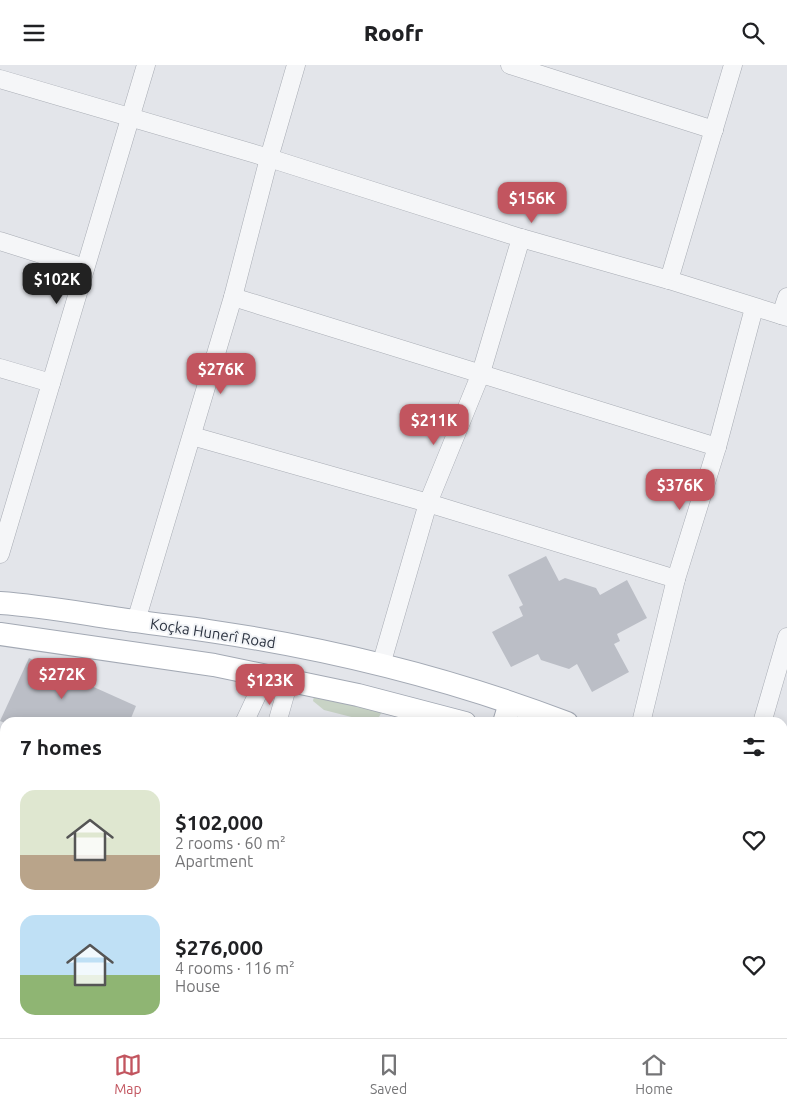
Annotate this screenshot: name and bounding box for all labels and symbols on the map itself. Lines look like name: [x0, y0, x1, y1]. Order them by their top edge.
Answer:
pin: $156K: [497, 181, 567, 224]
pin: $102K: [22, 263, 92, 305]
pin: $276K: [186, 353, 256, 395]
pin: $211K: [399, 403, 469, 446]
pin: $376K: [645, 469, 715, 511]
street label: Koçka Hunerî Road: [149, 615, 277, 651]
pin: $272K: [27, 657, 97, 700]
pin: $123K: [235, 663, 305, 706]

